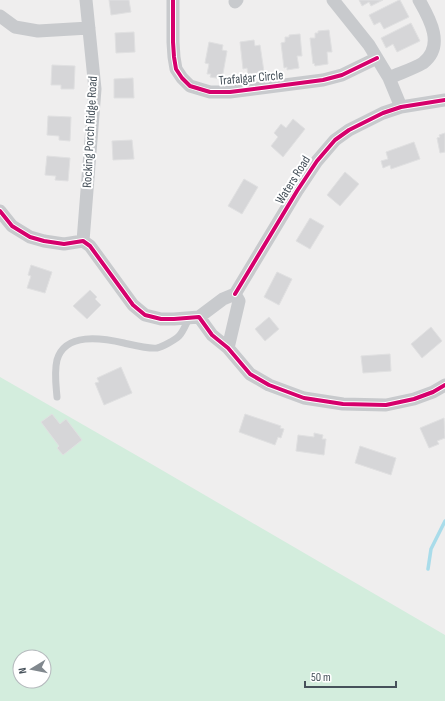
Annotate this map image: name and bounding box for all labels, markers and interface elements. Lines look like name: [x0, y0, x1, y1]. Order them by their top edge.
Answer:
street label: Trafalgar Circle: [218, 67, 284, 89]
street label: Rocking Porch Ridge Road: [79, 76, 101, 188]
street label: Waters Road: [272, 153, 314, 207]
north arrow: [12, 649, 52, 689]
scale bar: [305, 663, 396, 689]
text: N: [16, 667, 30, 675]
text: 50 m: [311, 670, 331, 685]

